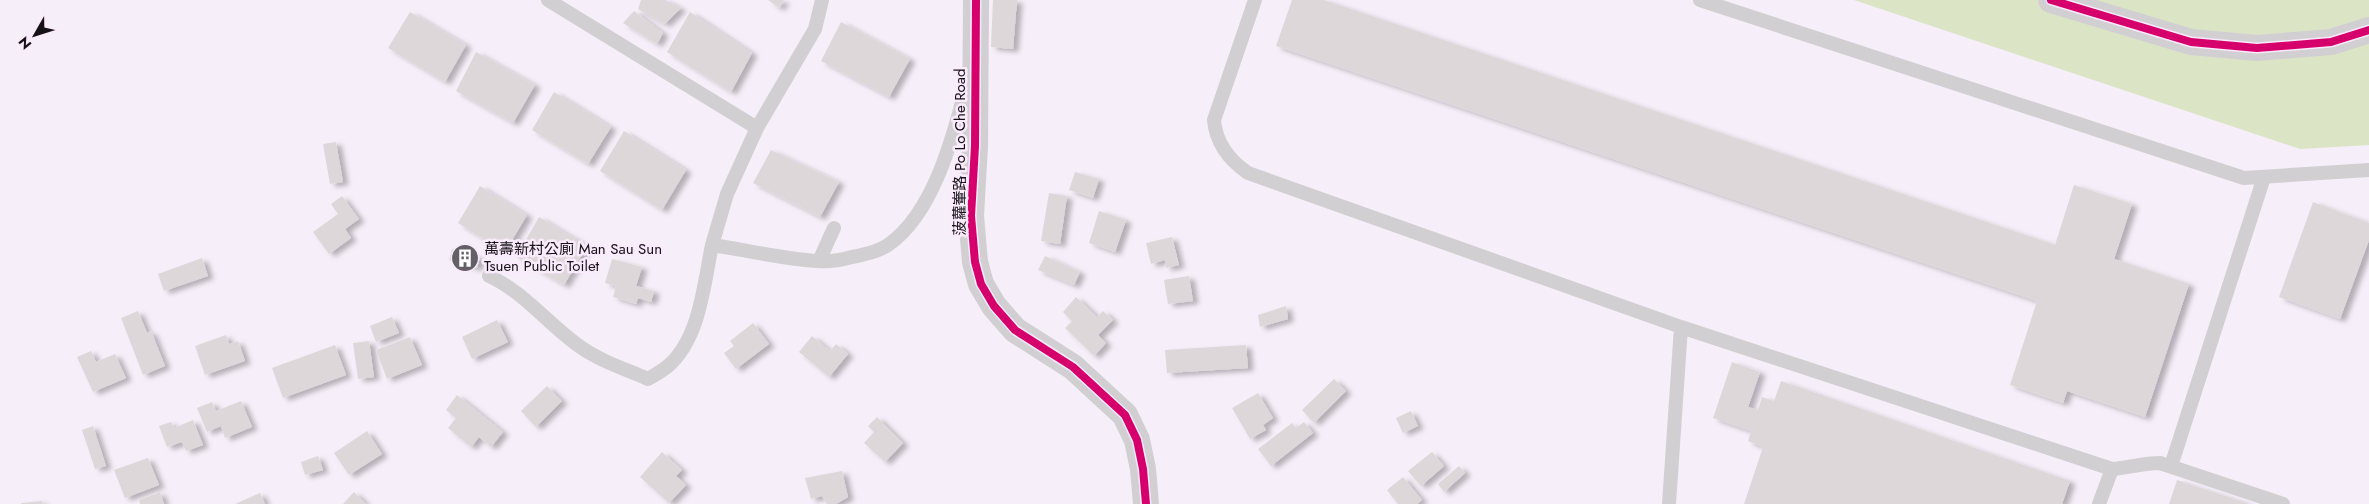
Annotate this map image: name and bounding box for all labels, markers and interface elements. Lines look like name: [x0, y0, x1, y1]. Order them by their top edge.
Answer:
north arrow: [10, 10, 60, 60]
text: N: [14, 33, 36, 54]
street label: 菠蘿輋路 Po Lo Che Road: [949, 68, 971, 236]
place label: 萬壽新村公廁 Man Sau Sun Tsuen Public Toilet: [484, 238, 662, 277]
building icon: 萬壽新村公廁 Man Sau Sun Tsuen Public Toilet: [450, 243, 480, 273]

